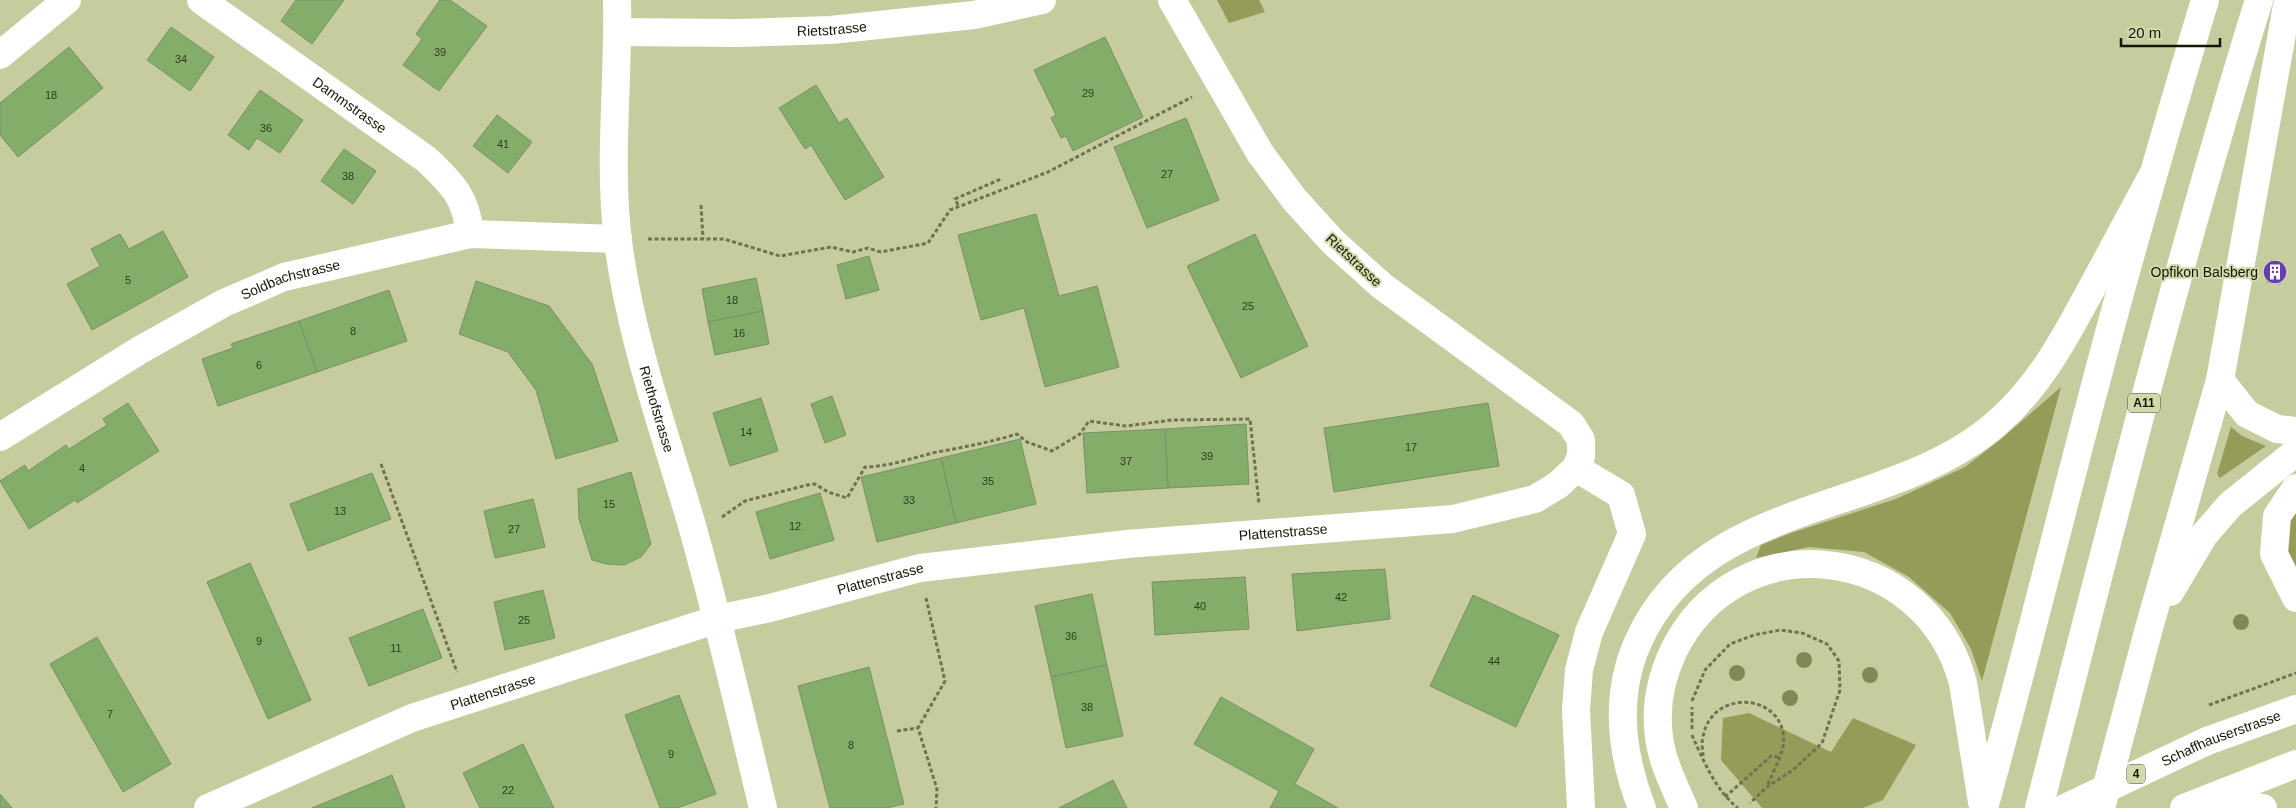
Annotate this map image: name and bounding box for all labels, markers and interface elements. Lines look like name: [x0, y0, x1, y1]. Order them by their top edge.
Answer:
scale bar: [2121, 15, 2220, 47]
street label: Rietstrasse: [797, 18, 868, 39]
text: 20 m: [2128, 24, 2161, 41]
house number: 39: [434, 46, 446, 58]
house number: 34: [175, 53, 187, 65]
street label: Dammstrasse: [310, 74, 390, 137]
house number: 29: [1082, 87, 1094, 99]
house number: 18: [45, 89, 57, 101]
house number: 36: [260, 122, 272, 134]
house number: 41: [497, 138, 509, 150]
house number: 27: [1161, 168, 1173, 180]
house number: 38: [342, 170, 354, 182]
street label: Rietstrasse: [1323, 230, 1385, 290]
street label: Soldbachstrasse: [238, 256, 342, 303]
building icon: Opfikon Balsberg: [2262, 259, 2288, 285]
place label: Opfikon Balsberg: [2151, 264, 2258, 280]
house number: 5: [125, 274, 131, 286]
house number: 18: [726, 294, 738, 306]
house number: 25: [1242, 300, 1254, 312]
house number: 8: [350, 325, 356, 337]
house number: 16: [733, 327, 745, 339]
house number: 6: [256, 359, 262, 371]
street label: Riethofstrasse: [636, 364, 677, 455]
road number: A11: [2128, 393, 2160, 412]
house number: 14: [740, 426, 752, 438]
house number: 17: [1405, 441, 1417, 453]
house number: 39: [1201, 450, 1213, 462]
house number: 37: [1120, 455, 1132, 467]
house number: 4: [79, 462, 85, 474]
house number: 35: [982, 475, 994, 487]
house number: 33: [903, 494, 915, 506]
house number: 15: [603, 498, 615, 510]
house number: 13: [334, 505, 346, 517]
house number: 12: [789, 520, 801, 532]
street label: Plattenstrasse: [1238, 521, 1328, 543]
house number: 27: [508, 523, 520, 535]
street label: Plattenstrasse: [835, 559, 926, 598]
house number: 42: [1335, 591, 1347, 603]
house number: 40: [1194, 600, 1206, 612]
house number: 25: [518, 614, 530, 626]
house number: 36: [1065, 630, 1077, 642]
house number: 9: [256, 635, 262, 647]
house number: 11: [390, 642, 402, 654]
house number: 44: [1488, 655, 1500, 667]
street label: Plattenstrasse: [448, 670, 538, 713]
house number: 38: [1081, 701, 1093, 713]
street label: Schaffhauserstrasse: [2159, 707, 2283, 769]
house number: 7: [107, 708, 113, 720]
house number: 8: [848, 739, 854, 751]
house number: 9: [668, 748, 674, 760]
road number: 4: [2127, 764, 2145, 784]
house number: 22: [502, 784, 514, 796]

